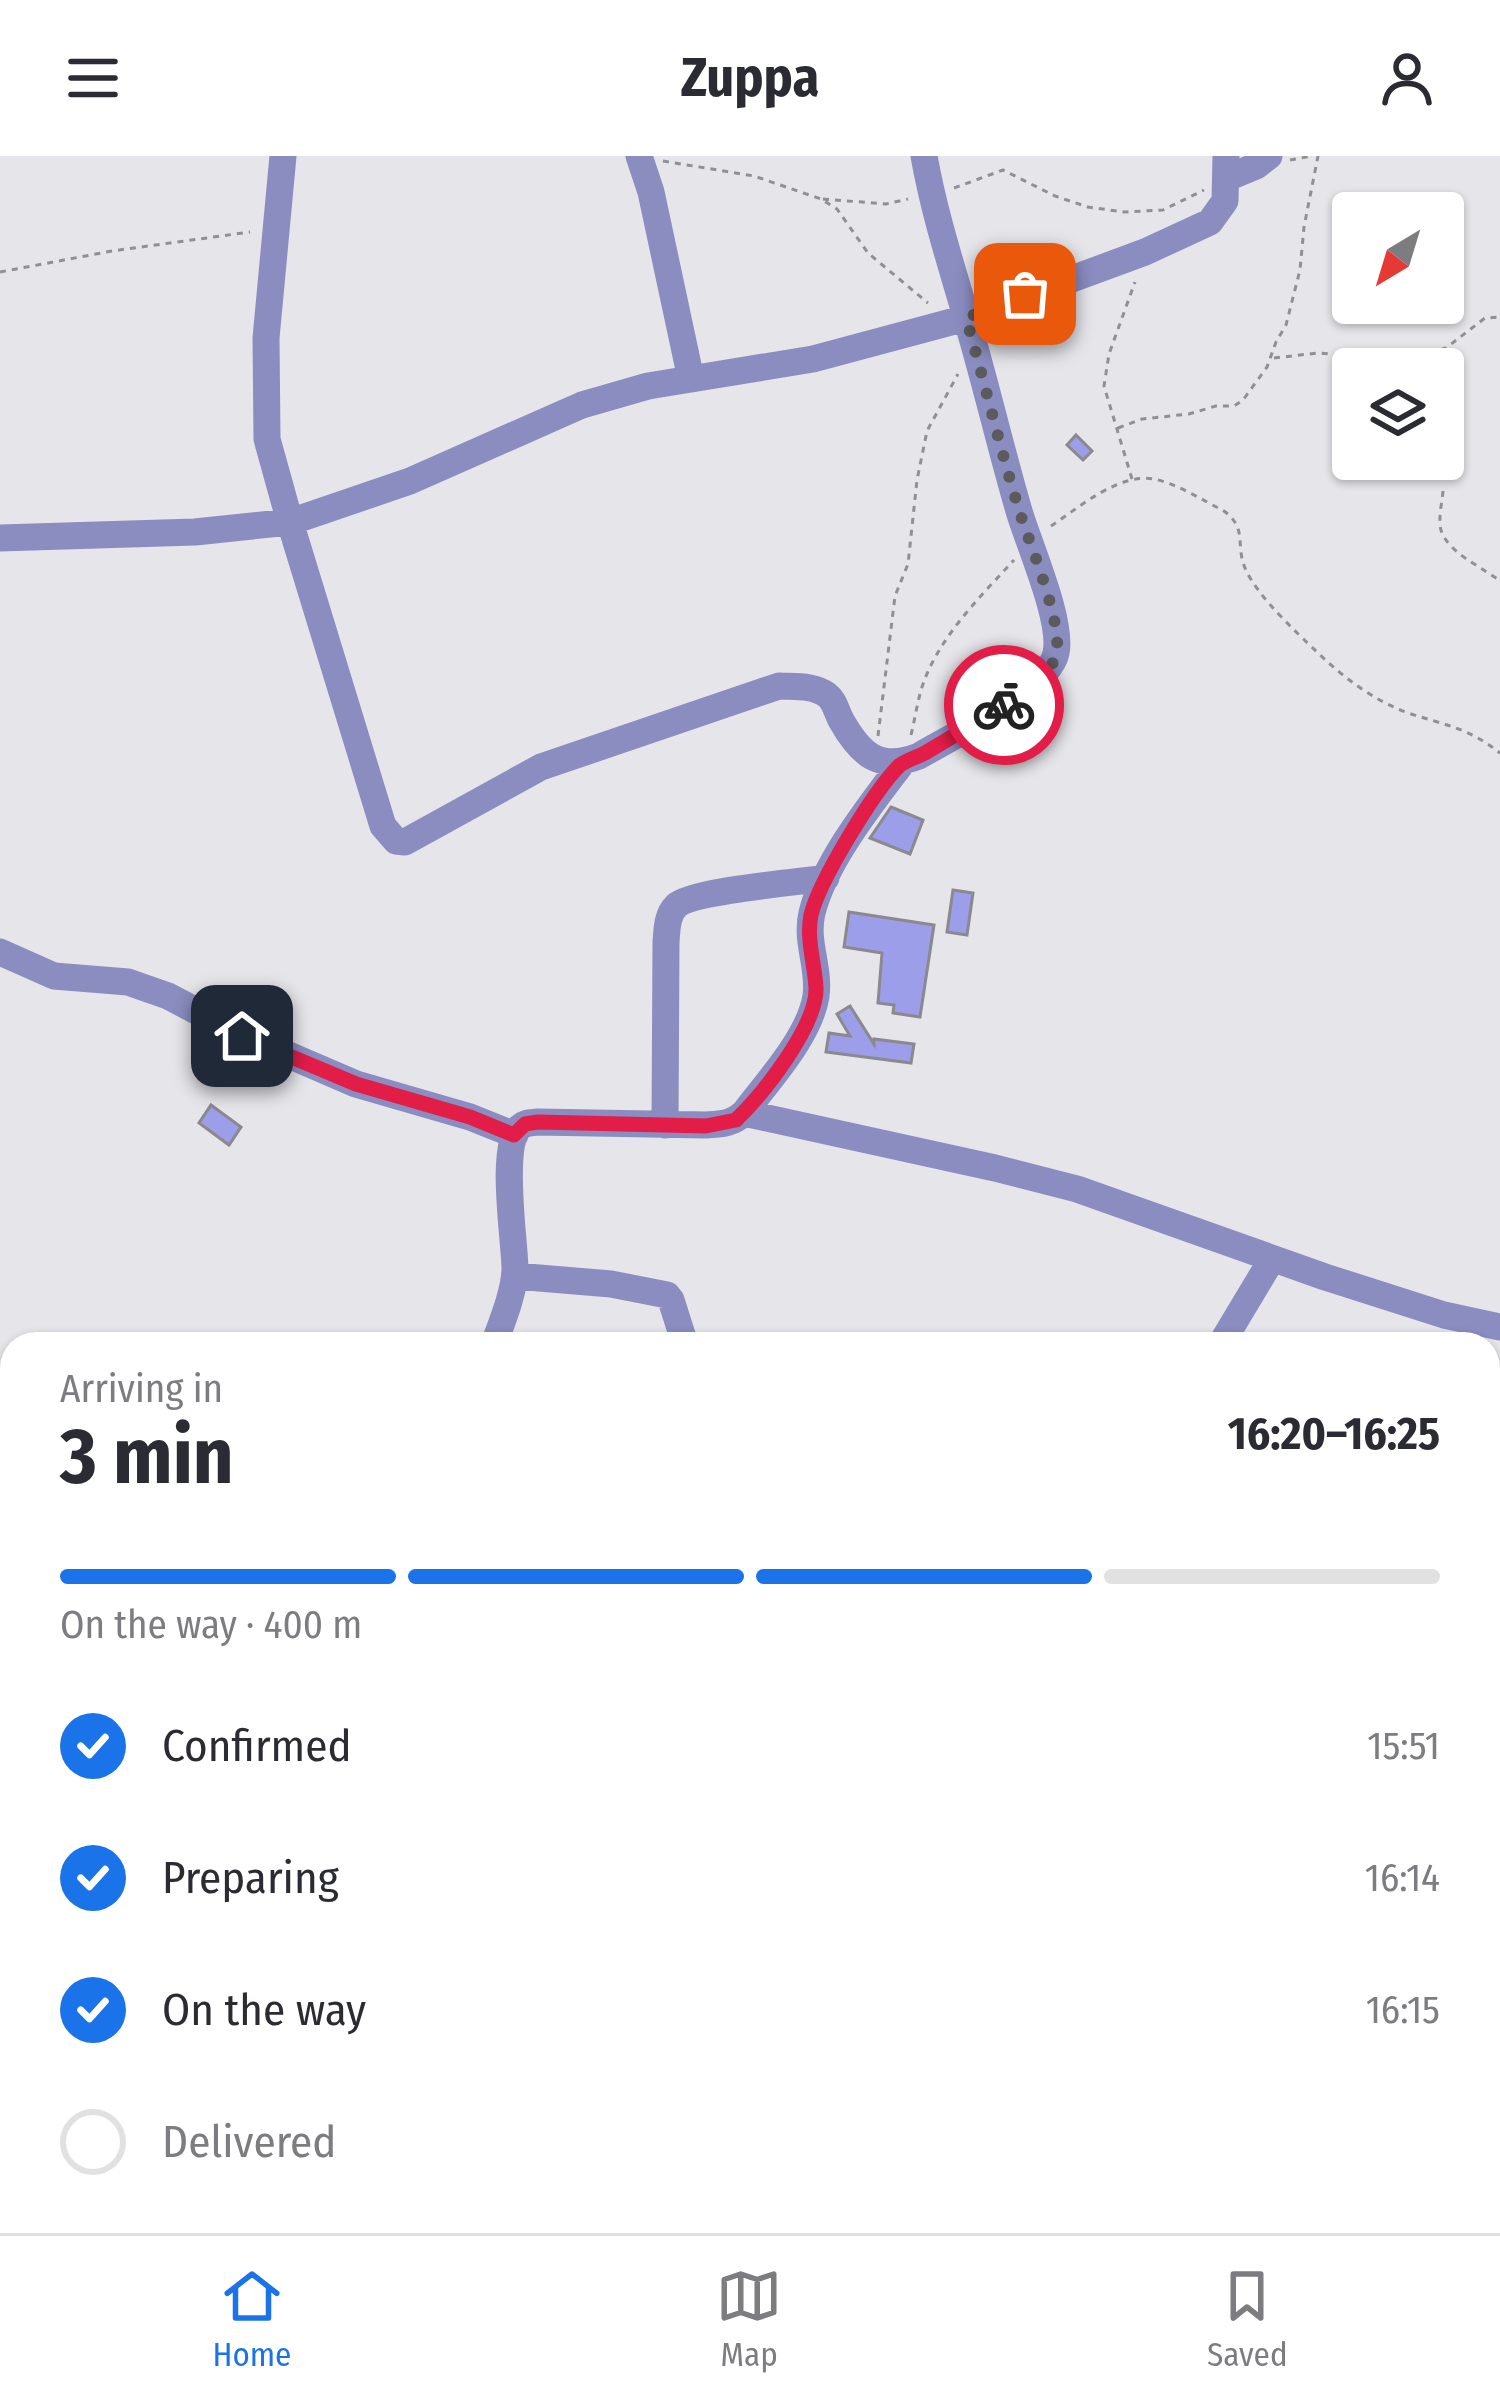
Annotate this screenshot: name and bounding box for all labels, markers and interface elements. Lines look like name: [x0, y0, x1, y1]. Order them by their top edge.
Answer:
icon: menu: [60, 45, 126, 111]
icon: person: [1374, 45, 1440, 111]
text: Zuppa: [681, 46, 819, 110]
north arrow: [1332, 192, 1464, 324]
map controls: [1332, 192, 1464, 480]
pin: [974, 243, 1076, 345]
icon: bag: [992, 261, 1058, 327]
button: layers: [1332, 348, 1464, 480]
courier: [944, 645, 1064, 765]
icon: bike: [971, 672, 1037, 738]
pin: [191, 985, 293, 1087]
icon: home: [209, 1003, 275, 1069]
text: Arriving in: [60, 1366, 223, 1412]
text: 16:20–16:25: [1228, 1407, 1440, 1461]
text: 3 min: [60, 1410, 234, 1504]
text: On the way · 400 m: [60, 1602, 362, 1648]
icon: check: [60, 1713, 126, 1779]
text: Confirmed: [162, 1719, 352, 1773]
text: 15:51: [1367, 1723, 1440, 1769]
icon: check: [60, 1845, 126, 1911]
text: Preparing: [162, 1851, 339, 1905]
text: 16:14: [1365, 1855, 1440, 1901]
icon: check: [60, 1977, 126, 2043]
text: On the way: [162, 1983, 366, 2037]
text: 16:15: [1366, 1987, 1440, 2033]
text: Delivered: [162, 2115, 336, 2169]
tab: Home: [212, 2263, 291, 2375]
tab: Map: [716, 2263, 782, 2375]
tab: Saved: [1207, 2263, 1288, 2375]

